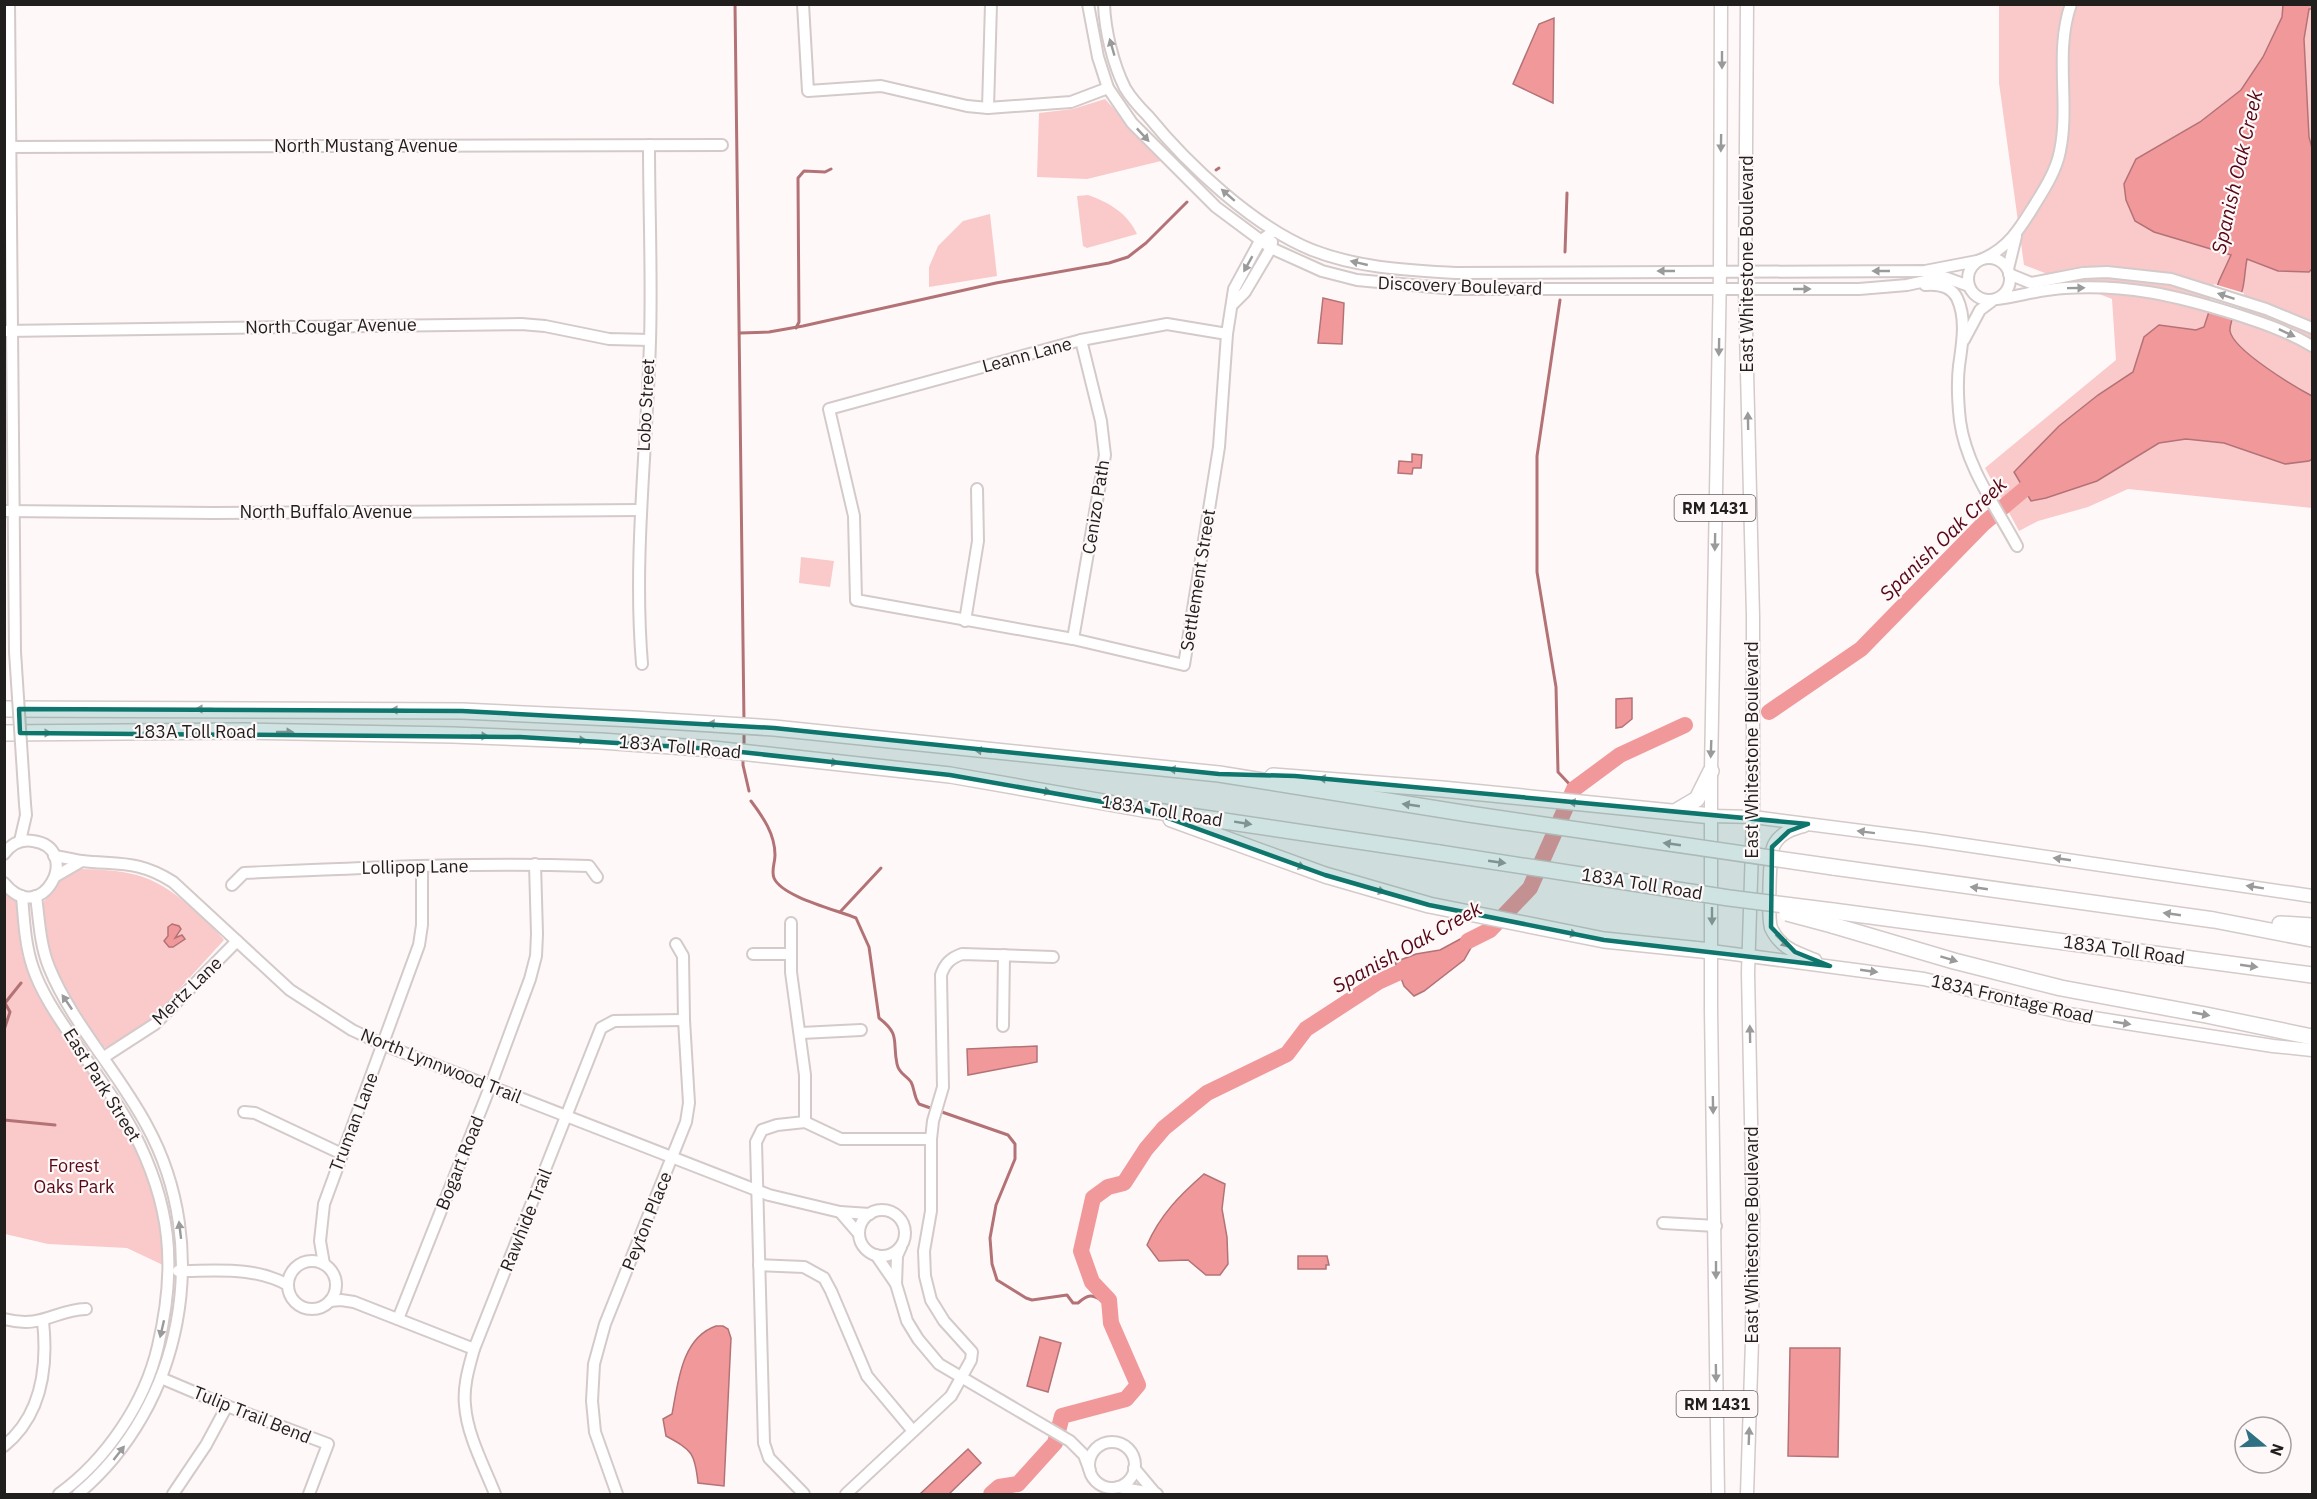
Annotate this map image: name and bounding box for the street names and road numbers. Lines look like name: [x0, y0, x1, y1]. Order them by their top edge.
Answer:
street label: North Mustang Avenue: [274, 134, 458, 157]
street label: East Whitestone Boulevard: [1735, 155, 1758, 373]
street label: Discovery Boulevard: [1377, 271, 1543, 300]
street label: North Cougar Avenue: [245, 313, 417, 338]
street label: Leann Lane: [980, 332, 1074, 377]
street label: Lobo Street: [632, 358, 659, 452]
street label: Cenizo Path: [1077, 458, 1114, 556]
road number: RM 1431: [1674, 495, 1756, 521]
street label: North Buffalo Avenue: [240, 500, 413, 523]
street label: Settlement Street: [1175, 507, 1220, 653]
street label: East Whitestone Boulevard: [1740, 641, 1763, 859]
street label: 183A Toll Road: [134, 720, 256, 743]
street label: 183A Toll Road: [618, 730, 742, 763]
street label: 183A Toll Road: [1100, 790, 1224, 831]
street label: Lollipop Lane: [361, 854, 469, 879]
street label: 183A Toll Road: [1580, 863, 1704, 904]
street label: 183A Toll Road: [2062, 930, 2186, 969]
street label: Mertz Lane: [147, 951, 227, 1030]
street label: 183A Frontage Road: [1929, 969, 2095, 1028]
street label: North Lynnwood Trail: [357, 1023, 525, 1108]
street label: East Park Street: [58, 1024, 146, 1146]
street label: Truman Lane: [324, 1069, 383, 1175]
street label: Bogart Road: [430, 1112, 489, 1213]
street label: East Whitestone Boulevard: [1740, 1126, 1763, 1344]
street label: Rawhide Trail: [494, 1165, 557, 1275]
street label: Peyton Place: [616, 1168, 677, 1274]
street label: Tulip Trail Bend: [190, 1380, 315, 1449]
road number: RM 1431: [1676, 1391, 1758, 1417]

